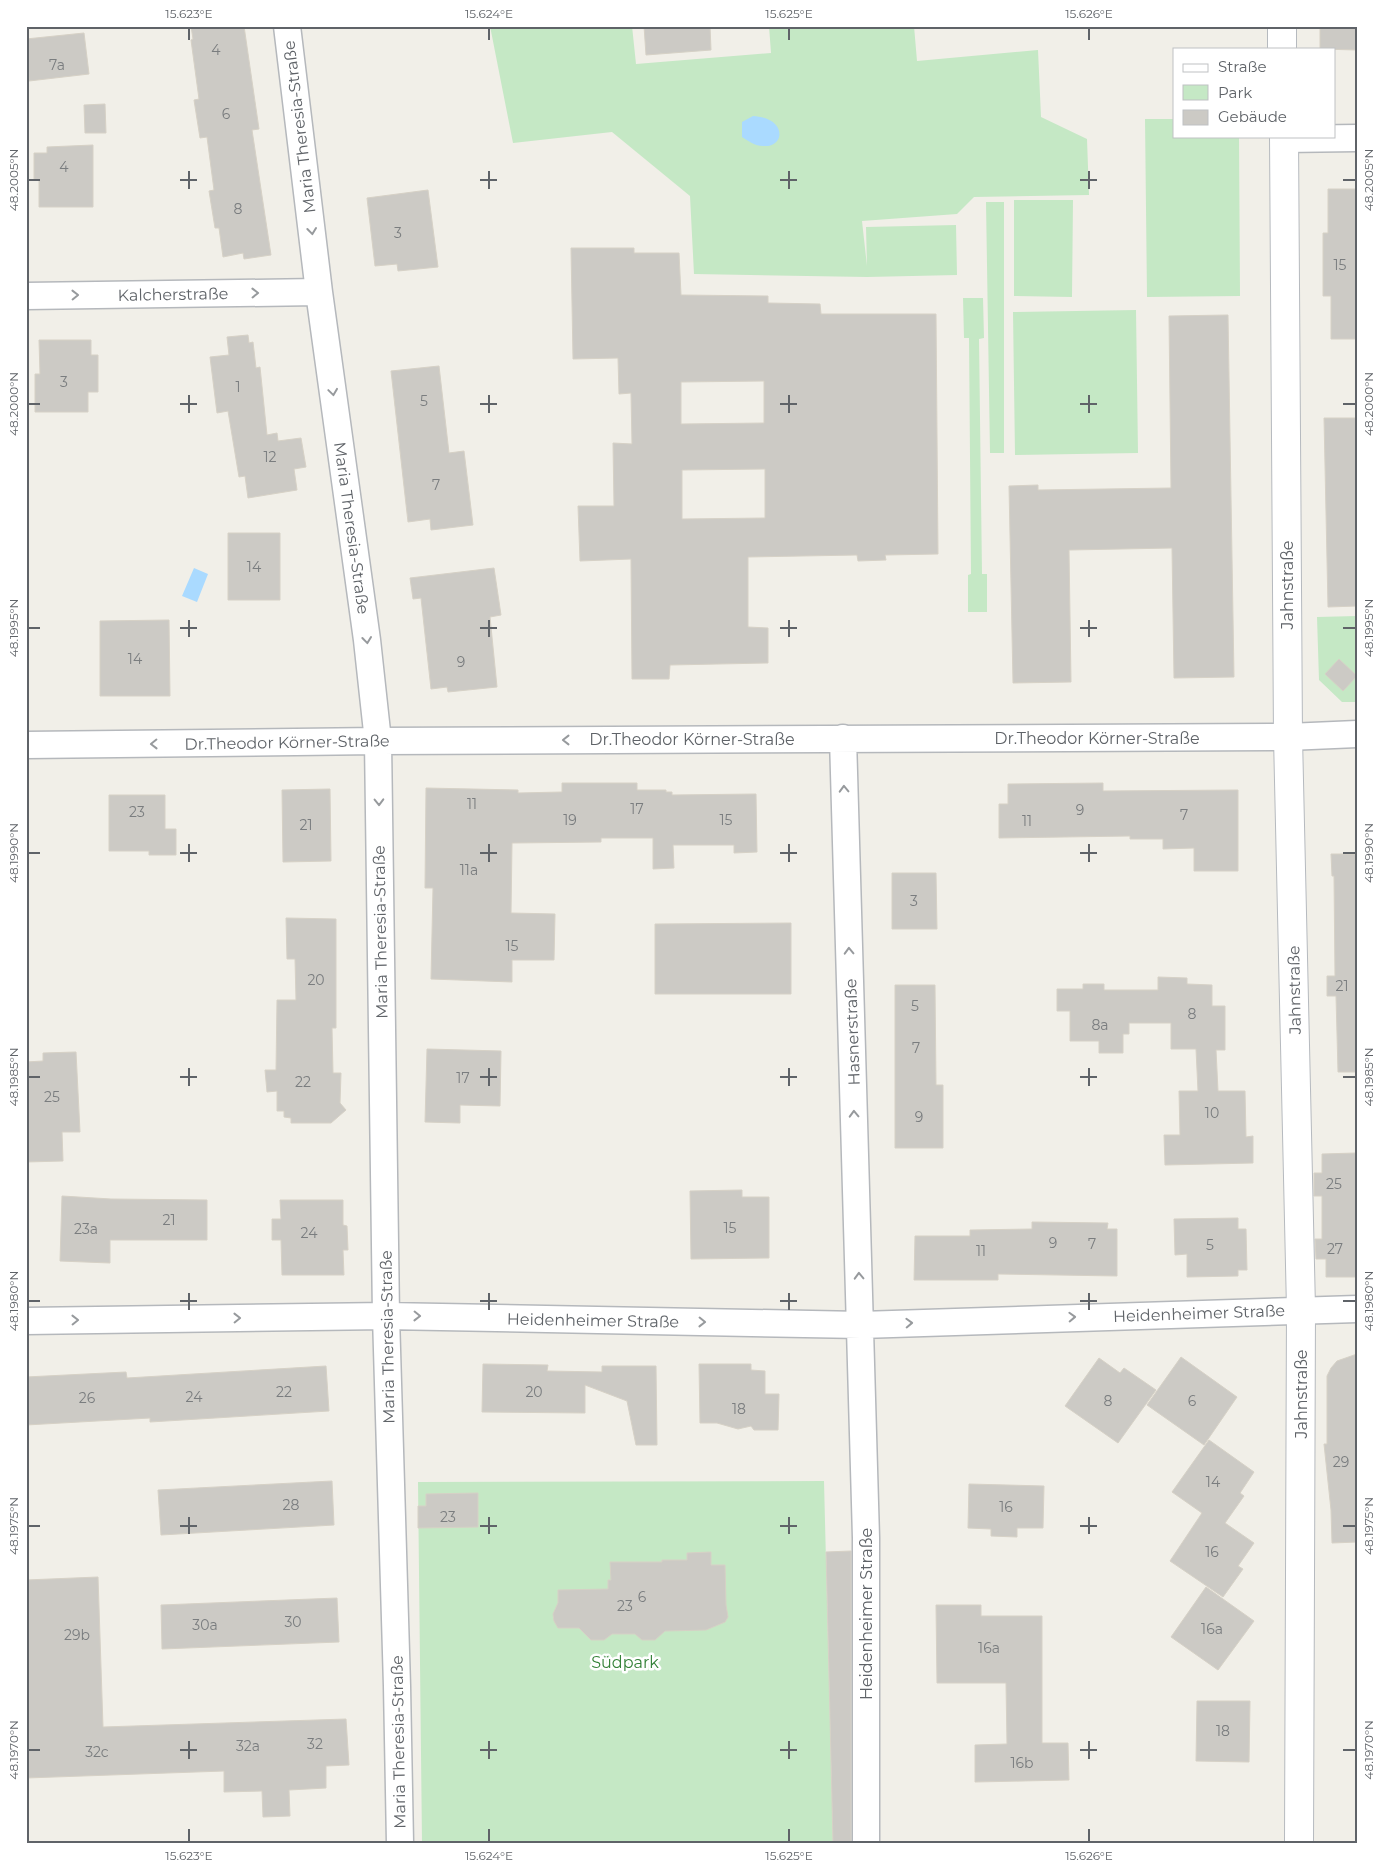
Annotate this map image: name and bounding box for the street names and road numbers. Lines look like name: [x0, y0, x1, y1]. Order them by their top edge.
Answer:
street label: Maria Theresia-Straße: [279, 40, 320, 214]
street label: Kalcherstraße: [118, 284, 228, 305]
street label: Maria Theresia-Straße: [330, 441, 373, 615]
street label: Jahnstraße: [1278, 541, 1297, 630]
street label: Dr.Theodor Körner-Straße: [994, 729, 1200, 748]
street label: Dr.Theodor Körner-Straße: [589, 730, 795, 749]
street label: Dr.Theodor Körner-Straße: [184, 731, 390, 754]
street label: Maria Theresia-Straße: [369, 845, 392, 1019]
street label: Jahnstraße: [1284, 945, 1305, 1036]
street label: Hasnerstraße: [841, 978, 864, 1086]
street label: Maria Theresia-Straße: [376, 1250, 399, 1424]
street label: Heidenheimer Straße: [1113, 1301, 1285, 1326]
street label: Heidenheimer Straße: [507, 1309, 679, 1332]
street label: Jahnstraße: [1292, 1350, 1311, 1439]
street label: Heidenheimer Straße: [857, 1528, 876, 1700]
street label: Maria Theresia-Straße: [387, 1655, 410, 1829]

